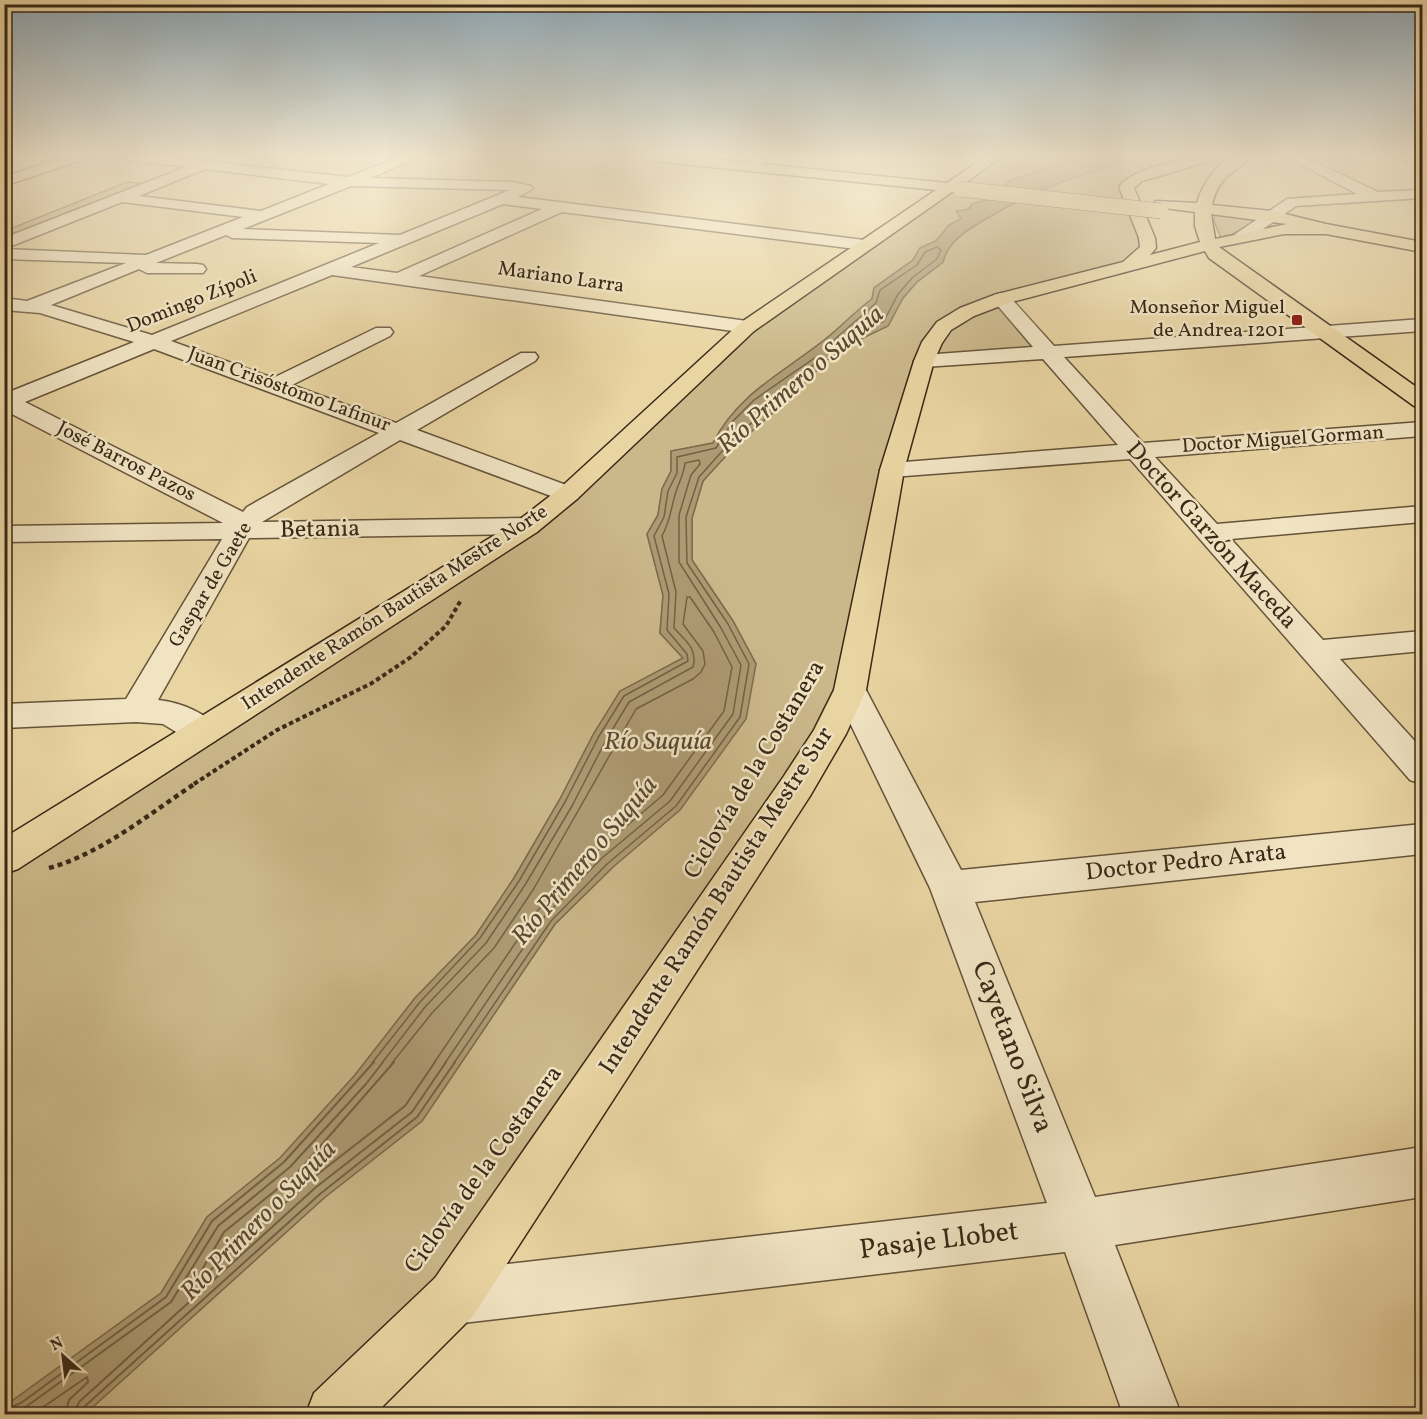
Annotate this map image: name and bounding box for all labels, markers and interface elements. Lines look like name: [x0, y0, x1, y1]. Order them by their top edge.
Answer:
street label: Mariano Larra: [496, 255, 626, 301]
street label: Domingo Zípoli: [123, 263, 261, 341]
place label: Monseñor Miguel de Andrea 1201: [1130, 294, 1285, 345]
water label: Río Primero o Suquía: [710, 297, 892, 463]
marker: Monseñor Miguel de Andrea 1201: [1290, 313, 1304, 327]
street label: Juan Crisóstomo Lafinur: [184, 340, 394, 440]
street label: José Barros Pazos: [52, 415, 200, 509]
street label: Doctor Miguel Gorman: [1181, 419, 1385, 461]
street label: Doctor Garzón Maceda: [1117, 435, 1305, 637]
street label: Intendente Ramón Bautista Mestre Norte: [237, 498, 553, 718]
street label: Betania: [280, 512, 360, 548]
street label: Gaspar de Gaete: [162, 517, 260, 653]
street label: Ciclovía de la Costanera: [676, 654, 834, 886]
street label: Intendente Ramón Bautista Mestre Sur: [592, 721, 842, 1081]
water label: Río Suquía: [604, 724, 712, 760]
water label: Río Primero o Suquía: [503, 769, 667, 953]
street label: Doctor Pedro Arata: [1084, 836, 1288, 890]
street label: Cayetano Silva: [961, 955, 1063, 1139]
street label: Ciclovía de la Costanera: [397, 1059, 571, 1281]
water label: Río Primero o Suquía: [173, 1133, 345, 1309]
street label: Pasaje Llobet: [857, 1212, 1021, 1270]
north arrow: [33, 1326, 93, 1386]
text: N: [47, 1332, 68, 1357]

